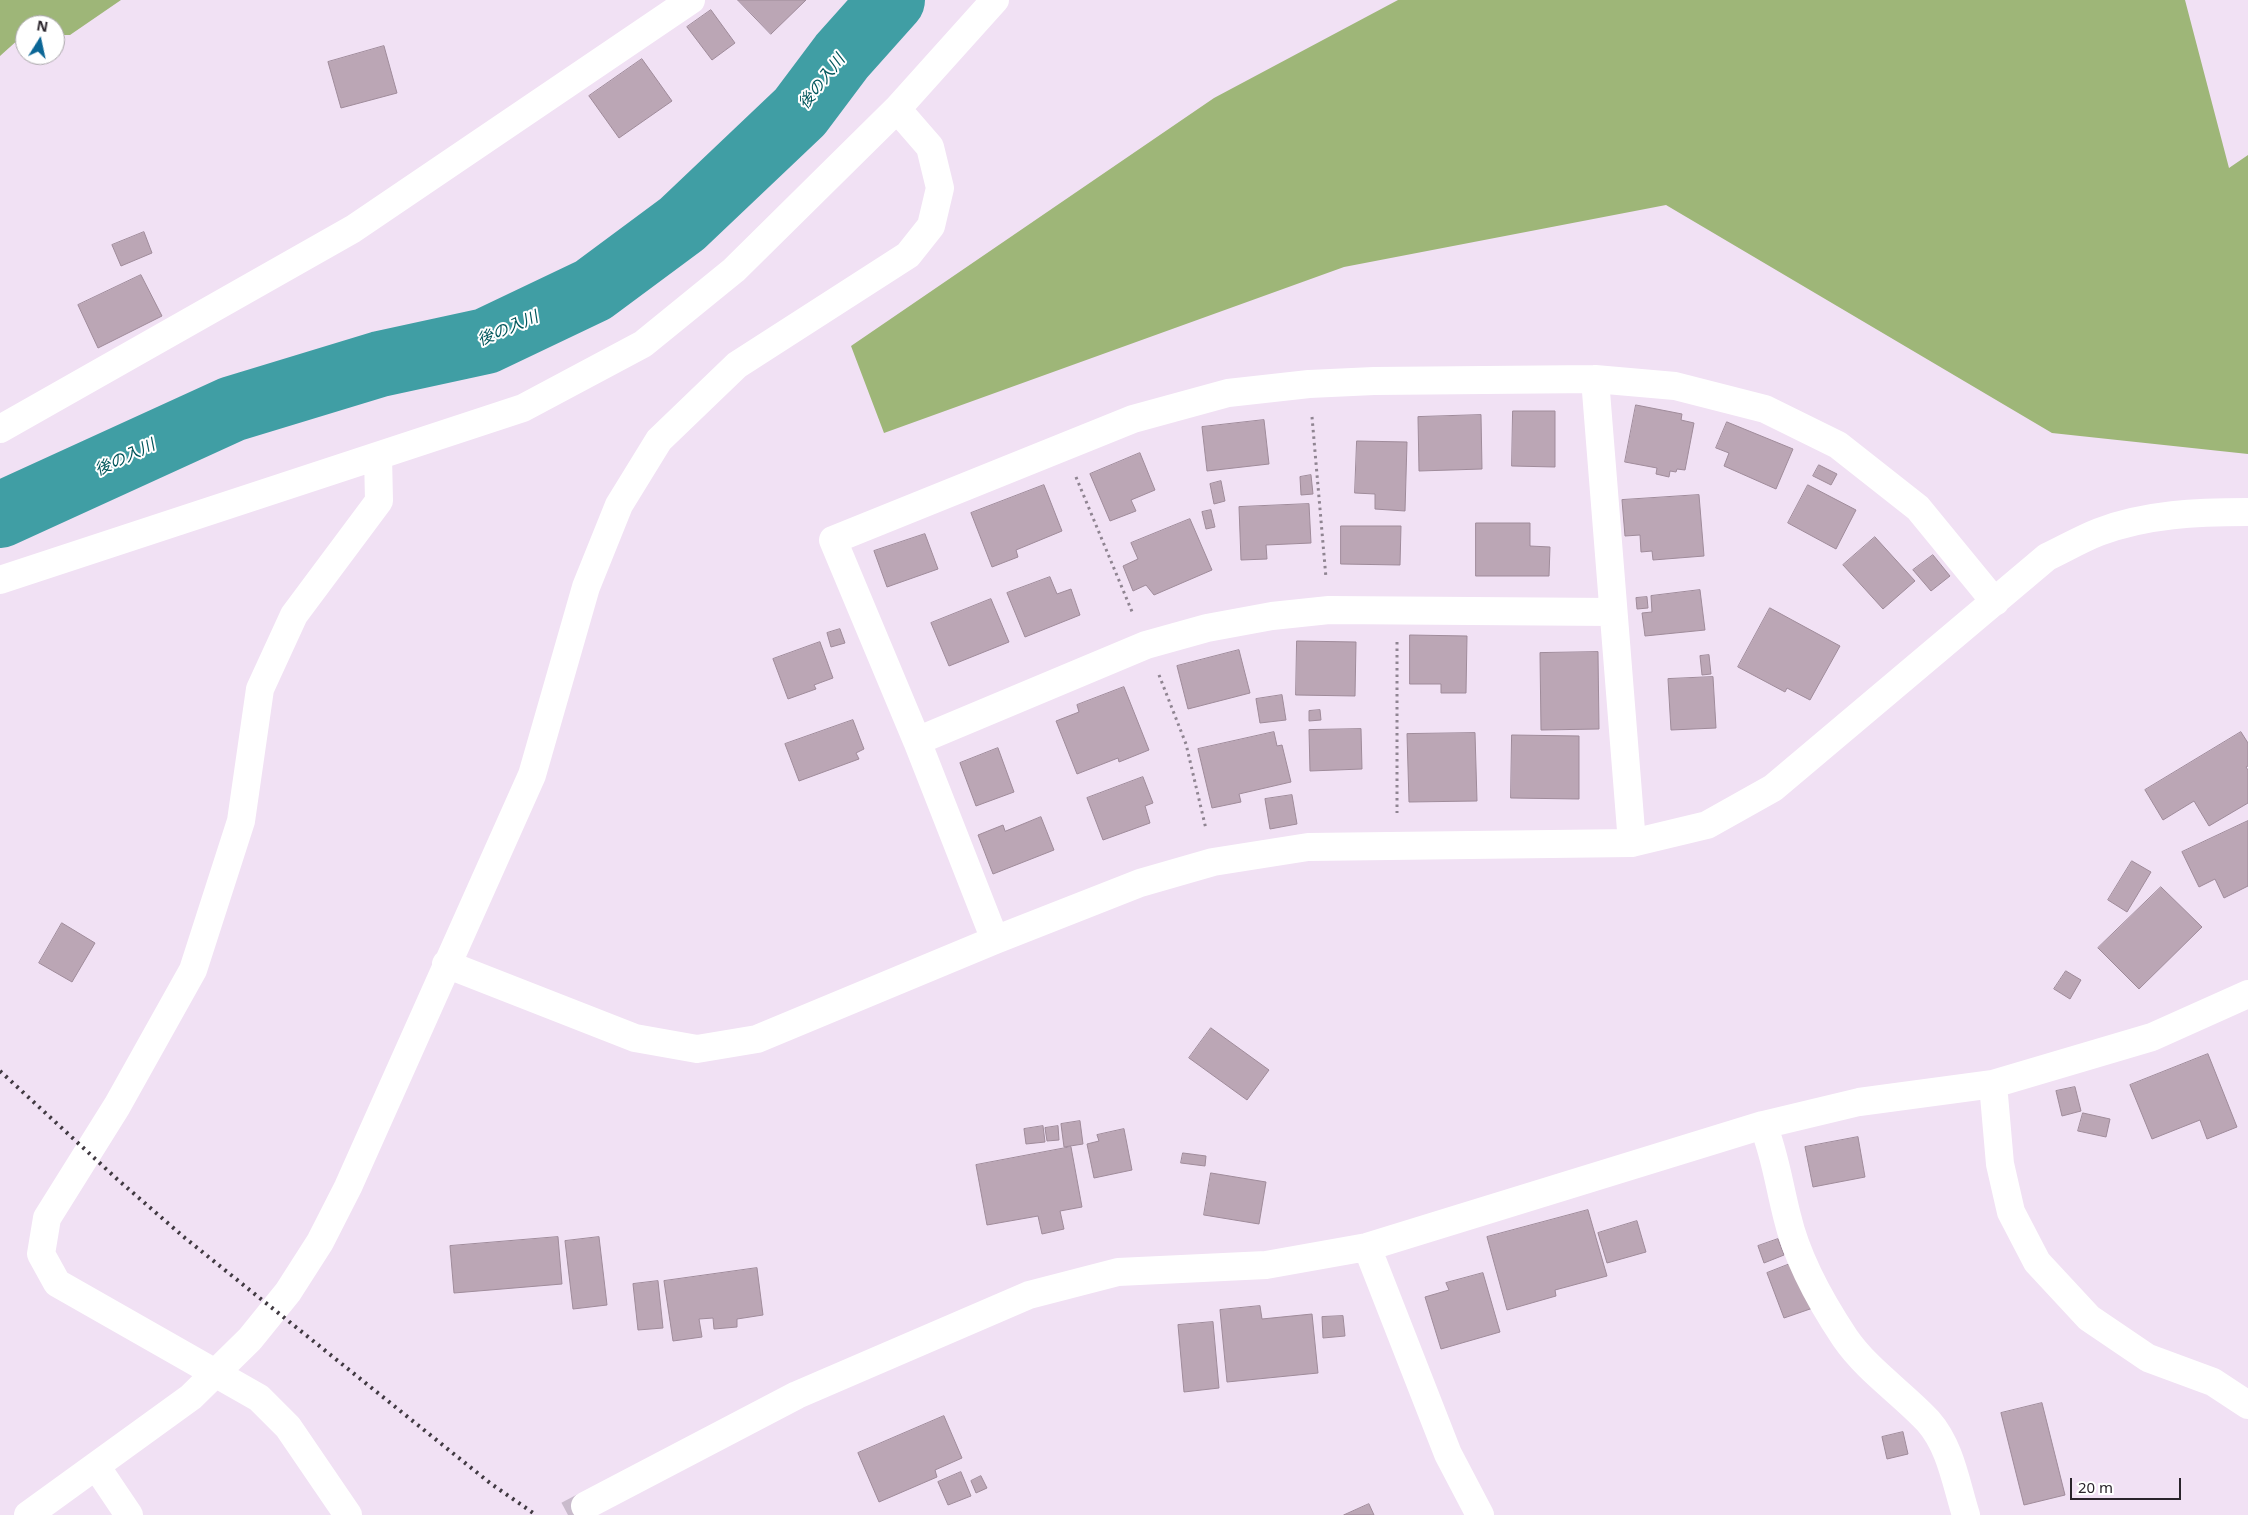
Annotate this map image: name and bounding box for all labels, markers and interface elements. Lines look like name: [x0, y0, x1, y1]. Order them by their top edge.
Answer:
north arrow: [15, 15, 65, 65]
text: N: [35, 15, 50, 36]
water label: 後の入川: [795, 51, 849, 113]
water label: 後の入川: [475, 308, 541, 350]
water label: 後の入川: [92, 436, 158, 480]
scale bar: [2073, 1468, 2184, 1500]
text: 20 m: [2078, 1477, 2113, 1497]

